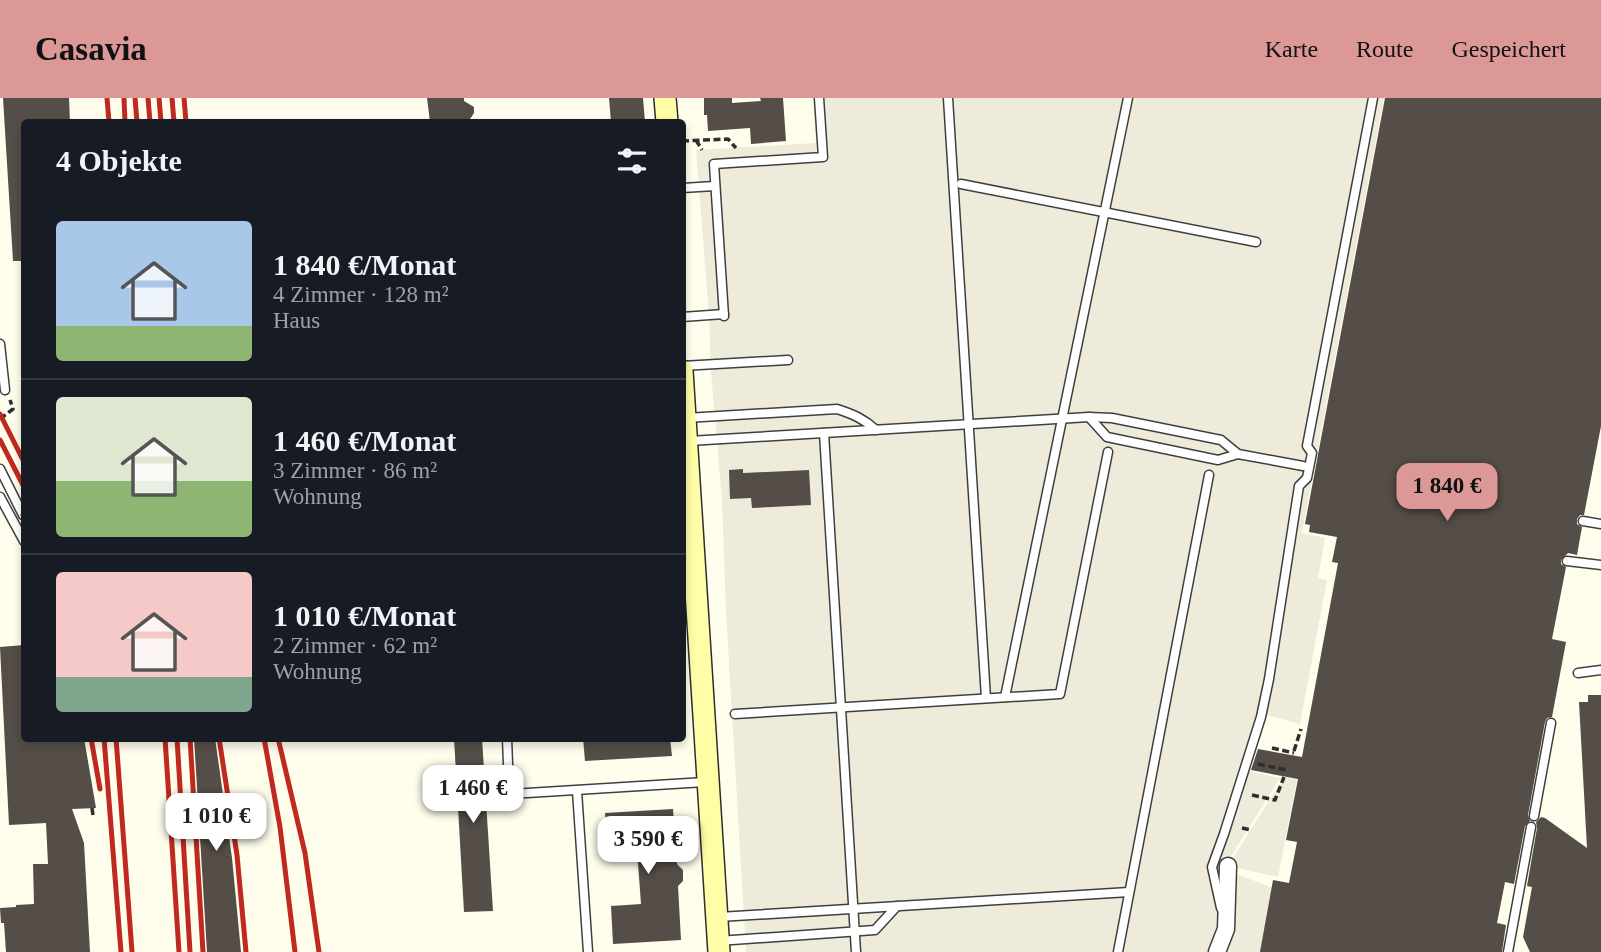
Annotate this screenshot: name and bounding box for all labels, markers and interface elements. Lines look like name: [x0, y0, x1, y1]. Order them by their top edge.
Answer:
text: Casavia: [35, 31, 147, 67]
text: Karte: [1265, 36, 1318, 62]
text: Route: [1356, 36, 1413, 62]
text: Gespeichert: [1451, 36, 1566, 62]
icon: filters: [613, 142, 651, 180]
text: 4 Objekte: [56, 144, 182, 177]
text: 1 840 €/Monat: [273, 248, 456, 281]
icon: home: [112, 249, 196, 333]
text: 4 Zimmer · 128 m²: [273, 282, 449, 307]
text: Haus: [273, 308, 320, 333]
text: 1 460 €/Monat: [273, 424, 456, 457]
icon: home: [112, 425, 196, 509]
text: 3 Zimmer · 86 m²: [273, 458, 437, 483]
pin: 1 840 €: [1382, 464, 1512, 523]
text: 1 840 €: [1413, 473, 1482, 498]
text: Wohnung: [273, 484, 362, 509]
text: 1 010 €/Monat: [273, 599, 456, 632]
icon: home: [112, 600, 196, 684]
text: 2 Zimmer · 62 m²: [273, 633, 437, 658]
text: Wohnung: [273, 659, 362, 684]
pin: 1 460 €: [408, 766, 538, 825]
text: 1 460 €: [439, 775, 508, 800]
pin: 1 010 €: [151, 794, 281, 853]
text: 1 010 €: [182, 803, 251, 828]
pin: 3 590 €: [583, 816, 713, 876]
text: 3 590 €: [614, 826, 683, 851]

